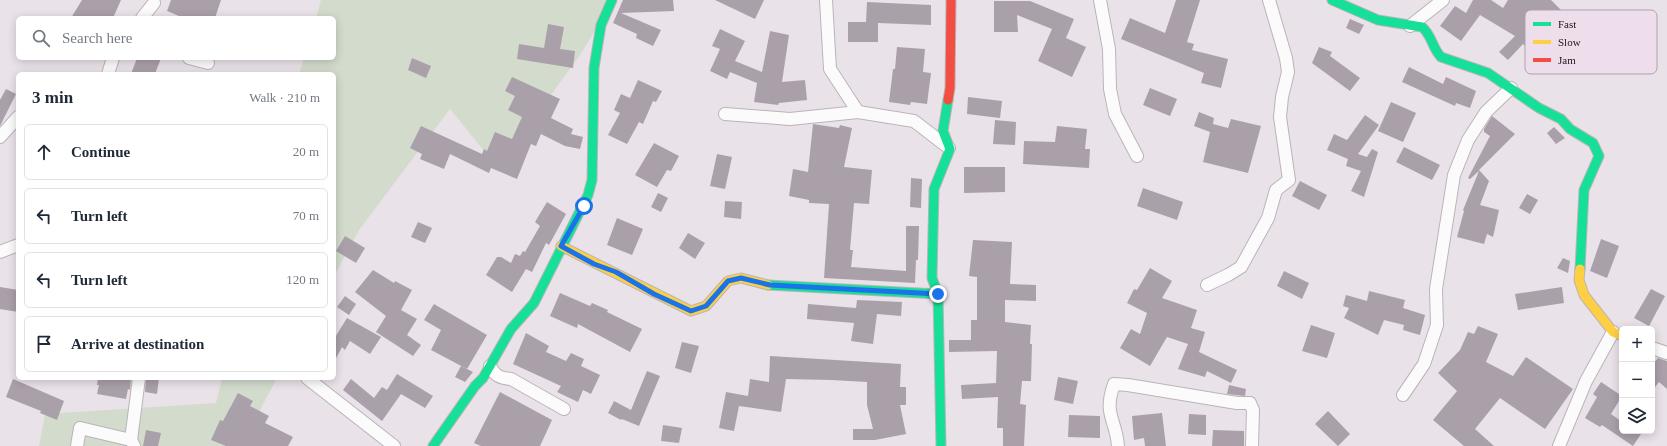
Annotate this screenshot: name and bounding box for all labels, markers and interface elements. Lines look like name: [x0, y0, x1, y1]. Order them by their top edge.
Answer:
legend: [1525, 10, 1657, 74]
search box: [16, 16, 336, 60]
text: Fast: [1558, 18, 1576, 30]
icon: search: [30, 27, 52, 49]
text: Search here: [62, 30, 132, 46]
text: Slow: [1558, 36, 1581, 48]
text: Jam: [1558, 54, 1576, 66]
text: 3 min: [32, 88, 73, 107]
text: Walk · 210 m: [249, 90, 320, 105]
icon: ahead: [33, 141, 55, 163]
text: Continue: [71, 144, 130, 160]
text: 20 m: [293, 144, 319, 159]
route start: [575, 197, 593, 215]
icon: left: [33, 205, 55, 227]
text: Turn left: [71, 208, 128, 224]
text: 70 m: [293, 208, 319, 223]
icon: left: [33, 269, 55, 291]
text: Turn left: [71, 272, 128, 288]
text: 120 m: [286, 272, 319, 287]
route end: [929, 285, 947, 303]
map controls: [1619, 326, 1655, 434]
button: +: [1619, 326, 1655, 362]
icon: arrive: [33, 333, 55, 355]
text: Arrive at destination: [71, 336, 204, 352]
button: −: [1619, 362, 1655, 398]
button: layers: [1619, 398, 1655, 434]

